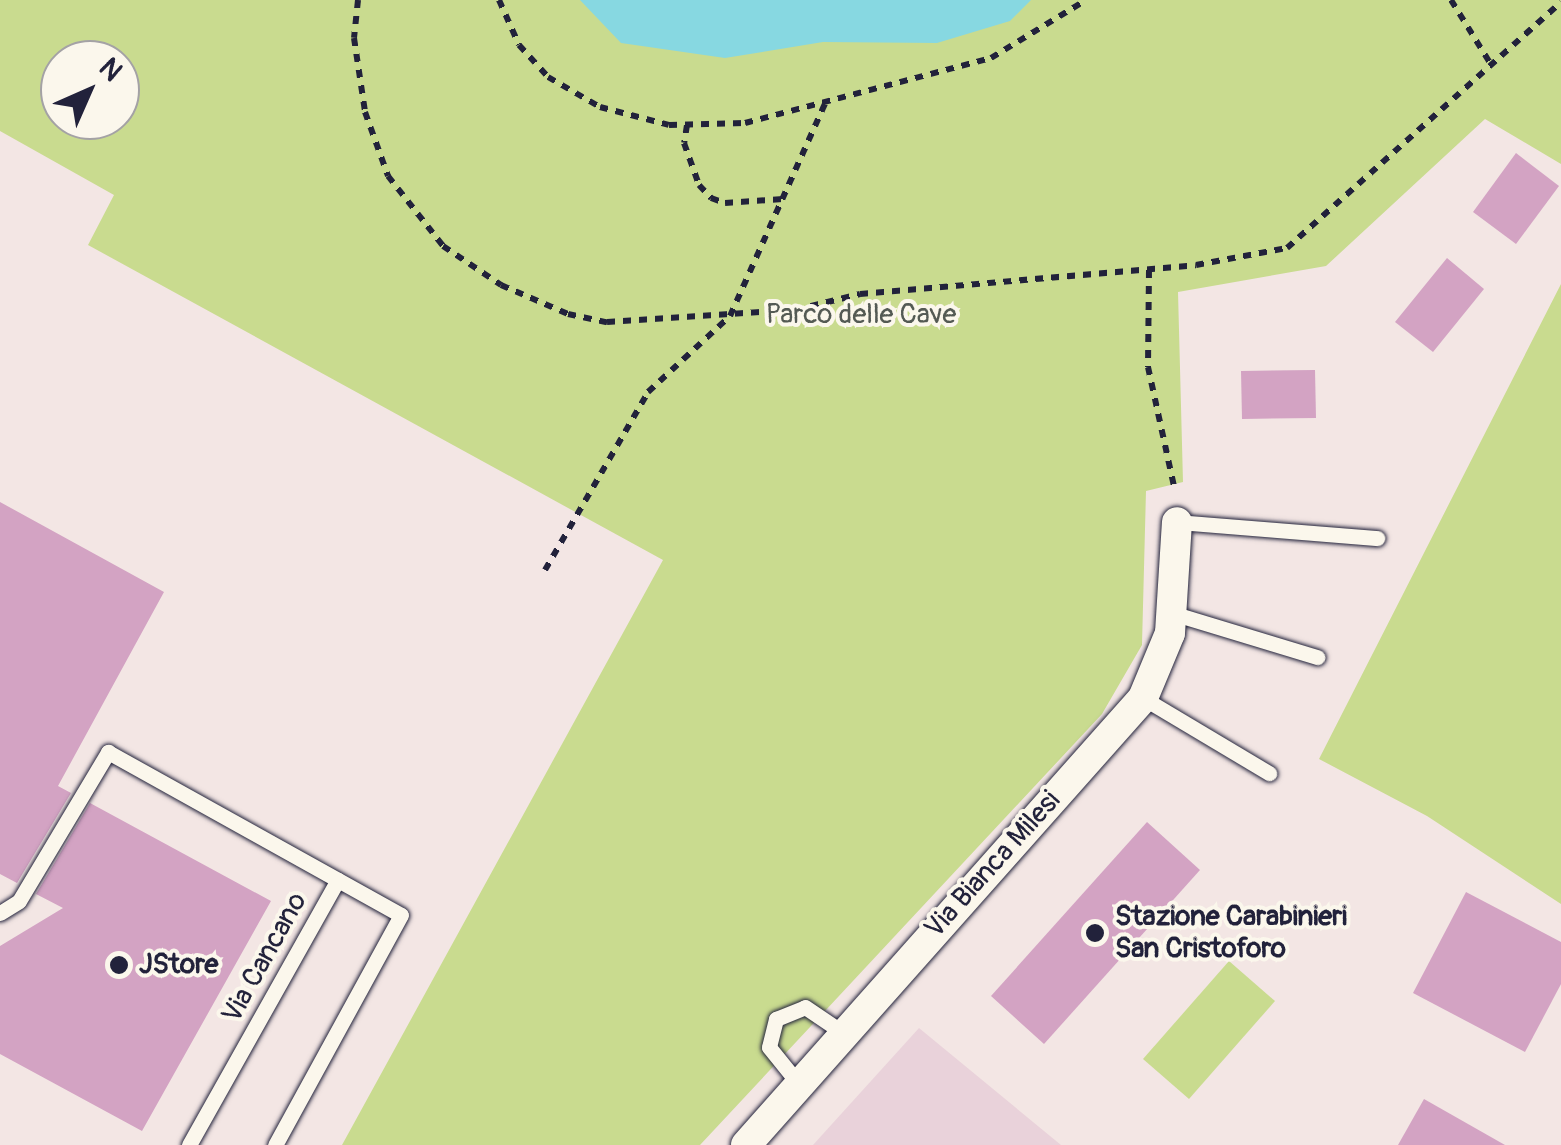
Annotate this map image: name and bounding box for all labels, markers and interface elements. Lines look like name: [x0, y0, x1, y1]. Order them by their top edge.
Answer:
north arrow: [40, 40, 140, 140]
text: N: [91, 51, 129, 89]
park label: Parco delle Cave: [766, 298, 956, 332]
street label: Via Bianca Milesi: [918, 785, 1068, 945]
street label: Via Cancano: [215, 887, 315, 1029]
place label: Stazione Carabinieri San Cristoforo: [1115, 900, 1347, 966]
marker: Stazione Carabinieri San Cristoforo: [1084, 922, 1106, 944]
place label: JStore: [139, 948, 218, 982]
marker: JStore: [108, 954, 130, 976]

